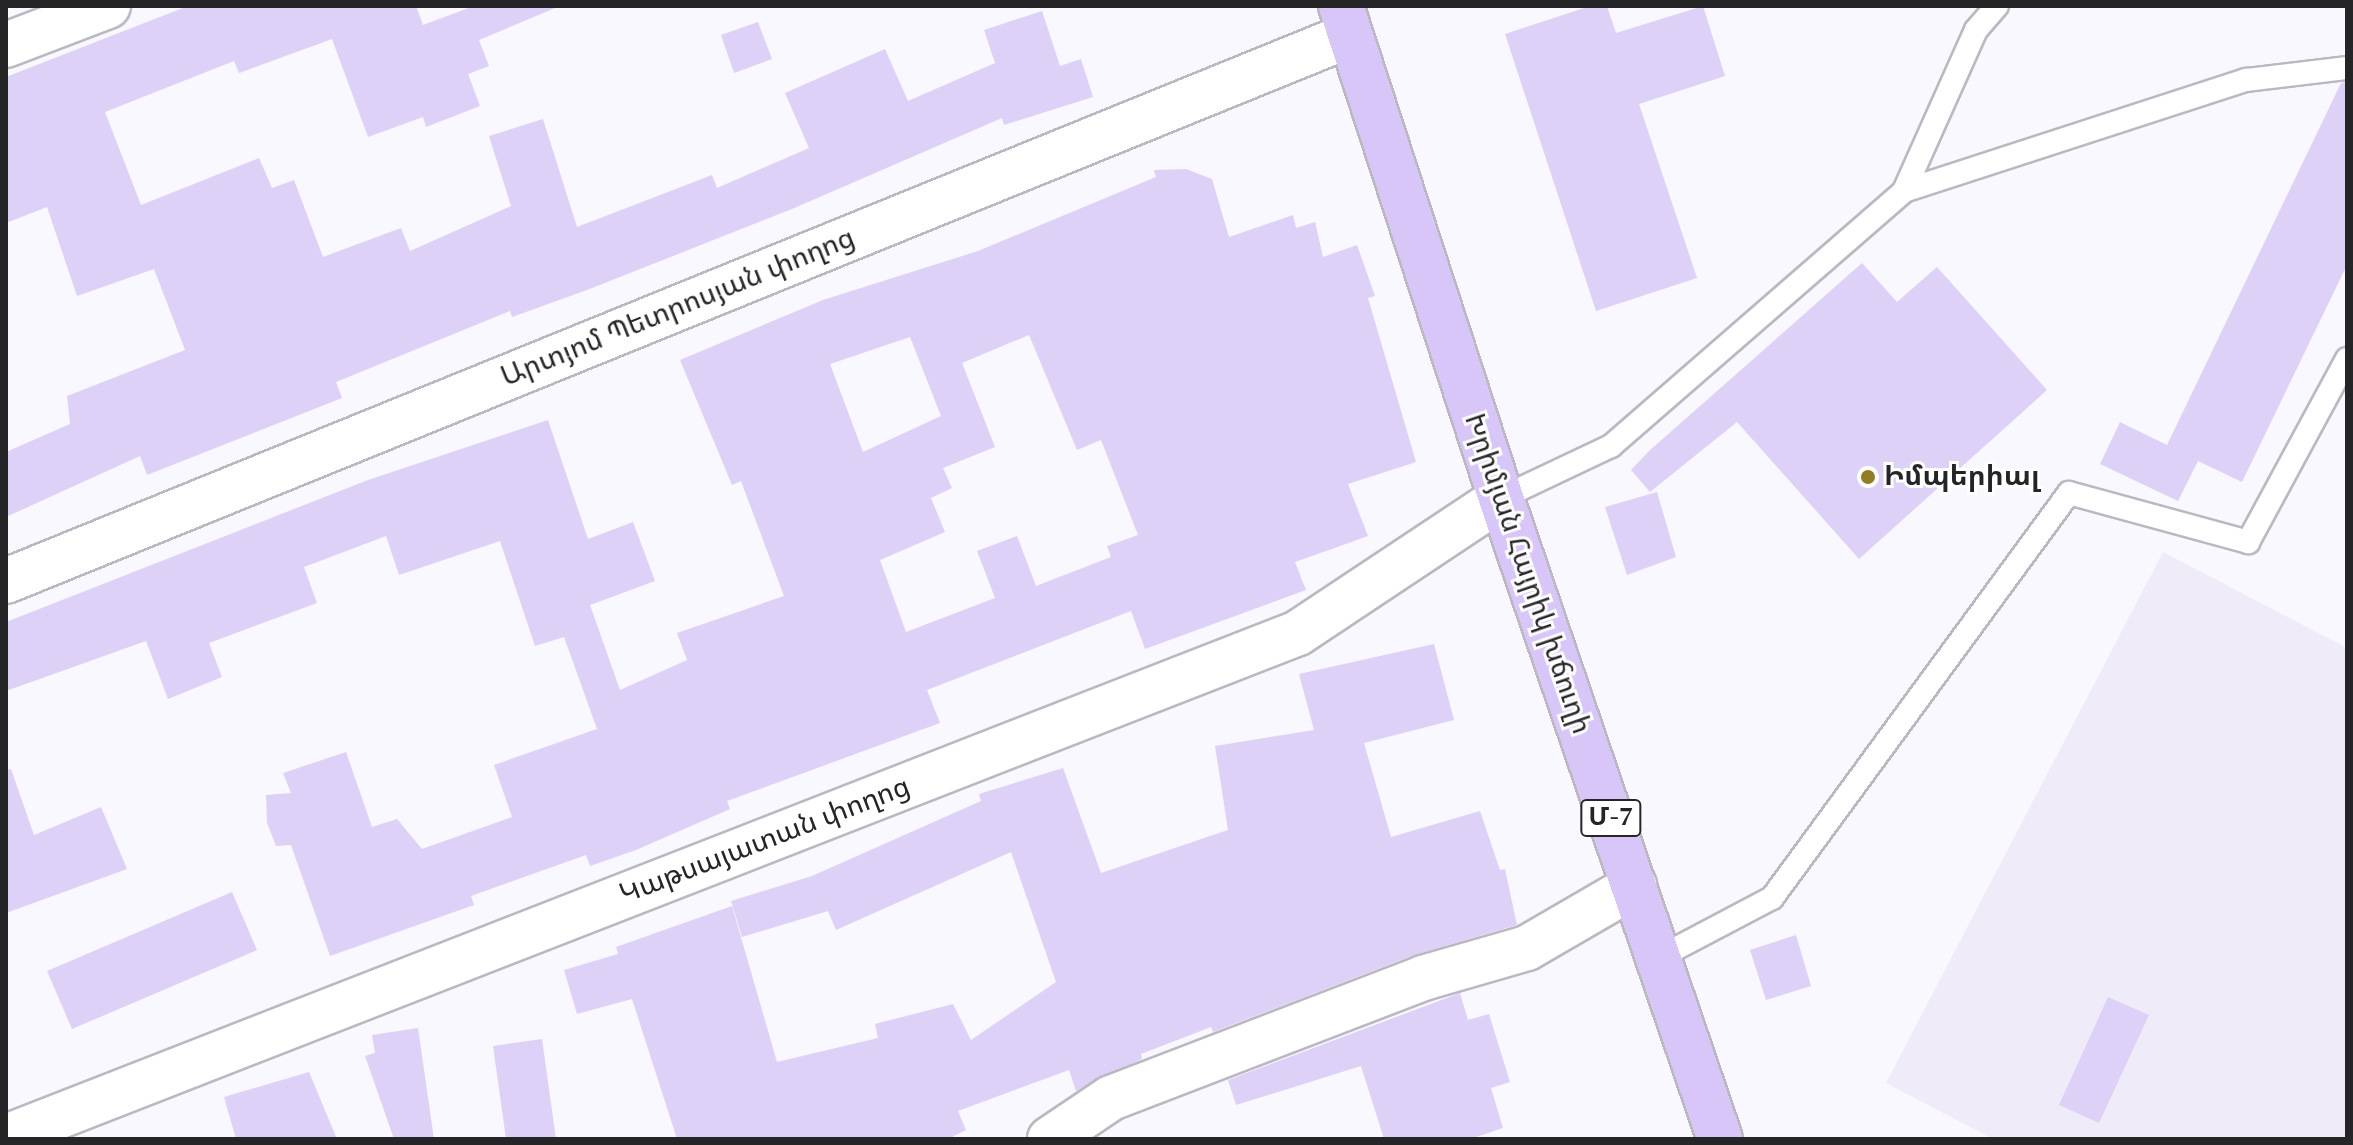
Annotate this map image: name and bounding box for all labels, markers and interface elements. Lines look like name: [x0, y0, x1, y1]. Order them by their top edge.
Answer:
street label: Արտյոմ Պետրոսյան փողոց: [496, 222, 860, 394]
street label: Խրիմյան Հայրիկ խճուղի: [1456, 409, 1598, 739]
place label: Իմպերիալ: [1884, 460, 2040, 494]
marker: Իմպերիալ: [1859, 468, 1877, 486]
street label: Կաթսայատան փողոց: [615, 770, 915, 912]
road number: Մ-7: [1579, 796, 1643, 840]

